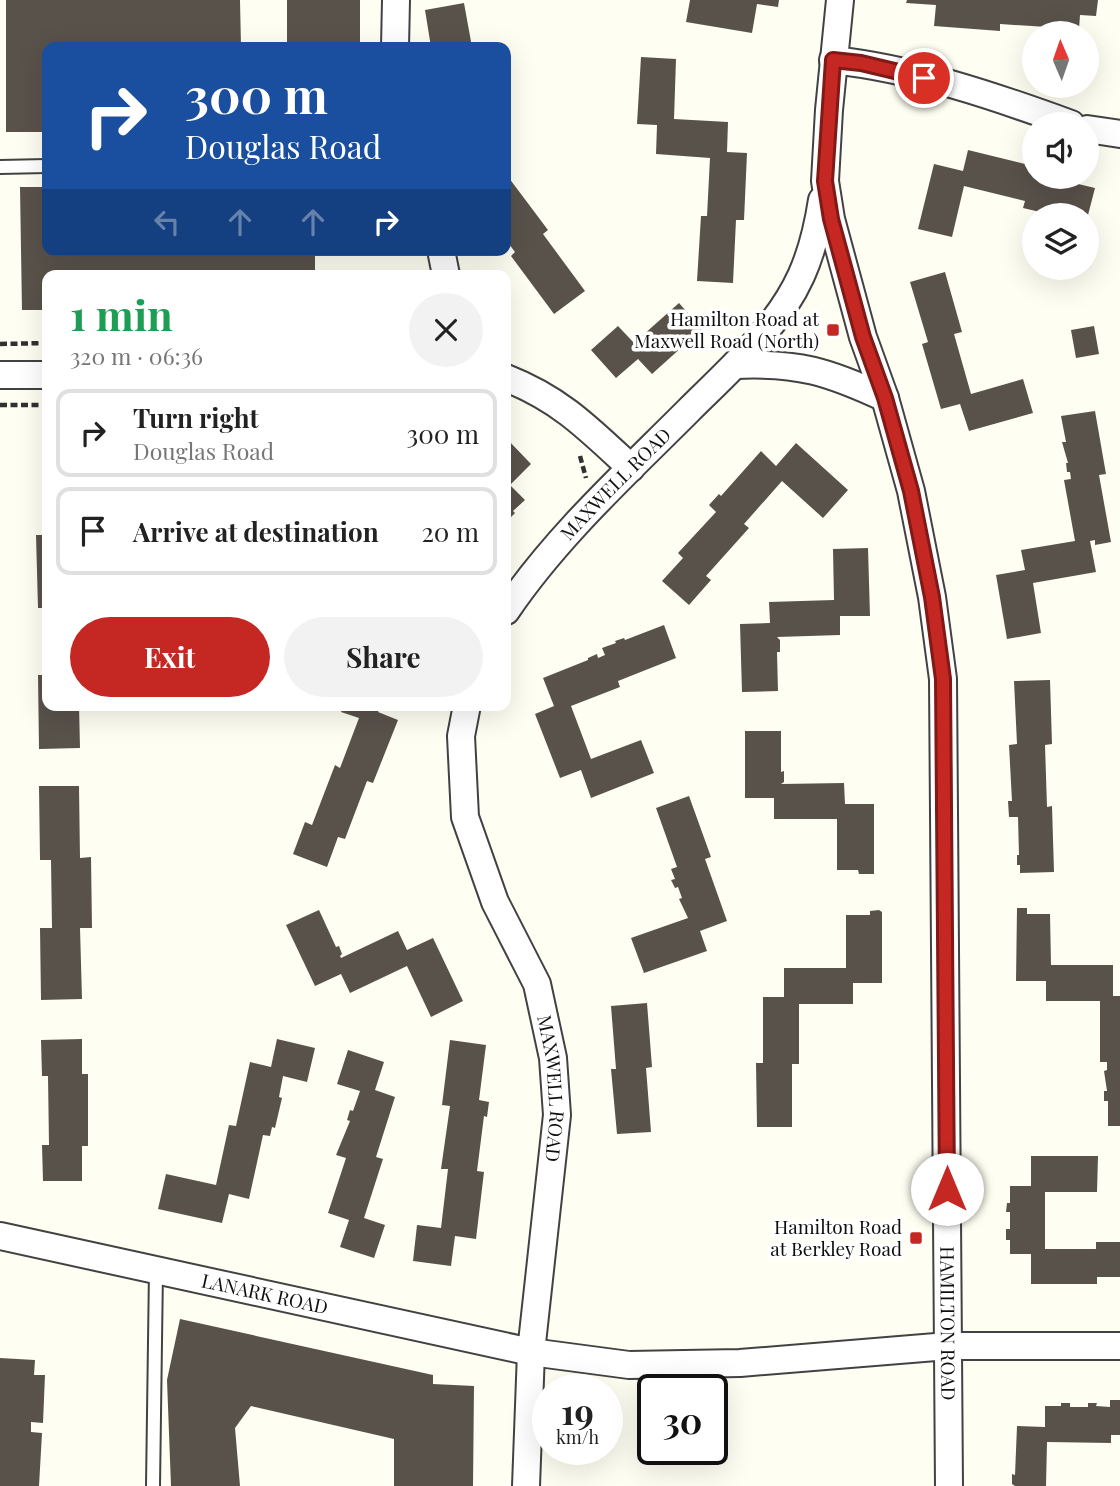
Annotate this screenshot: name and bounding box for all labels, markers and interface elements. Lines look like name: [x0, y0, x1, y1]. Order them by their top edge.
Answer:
north arrow: [1022, 21, 1099, 98]
map controls: [1022, 21, 1099, 280]
pin: [894, 48, 954, 108]
icon: arrive: [905, 59, 943, 97]
text: 300 m: [185, 61, 328, 126]
icon: right: [70, 70, 161, 161]
button: sound: [1022, 112, 1099, 189]
text: Douglas Road: [185, 124, 381, 167]
icon: left: [148, 203, 186, 241]
icon: ahead: [221, 203, 259, 241]
icon: ahead: [294, 203, 332, 241]
icon: right: [367, 203, 405, 241]
button: layers: [1022, 203, 1099, 280]
text: 1 min: [70, 286, 173, 342]
button: close: [409, 293, 483, 367]
place label: Hamilton Road at Maxwell Road (North): [634, 305, 819, 353]
marker: Hamilton Road at Maxwell Road (North): [825, 322, 841, 338]
text: 320 m · 06:36: [70, 340, 203, 371]
text: Turn right: [133, 400, 259, 435]
icon: right: [74, 414, 112, 452]
text: 300 m: [407, 416, 479, 451]
street label: MAXWELL ROAD: [554, 421, 676, 545]
text: Douglas Road: [133, 435, 274, 466]
icon: arrive: [74, 512, 112, 550]
text: Arrive at destination: [133, 514, 379, 549]
text: 20 m: [421, 514, 479, 549]
button: Exit: [70, 617, 270, 697]
button: Share: [284, 617, 483, 697]
street label: MAXWELL ROAD: [532, 1012, 571, 1163]
position arrow: [910, 1152, 984, 1226]
place label: Hamilton Road at Berkley Road: [770, 1213, 902, 1261]
marker: Hamilton Road at Berkley Road: [908, 1230, 924, 1246]
street label: HAMILTON ROAD: [935, 1246, 962, 1401]
street label: LANARK ROAD: [199, 1266, 331, 1319]
speed limit sign: 30: [637, 1374, 728, 1465]
text: 19: [561, 1387, 594, 1434]
text: km/h: [556, 1425, 599, 1449]

